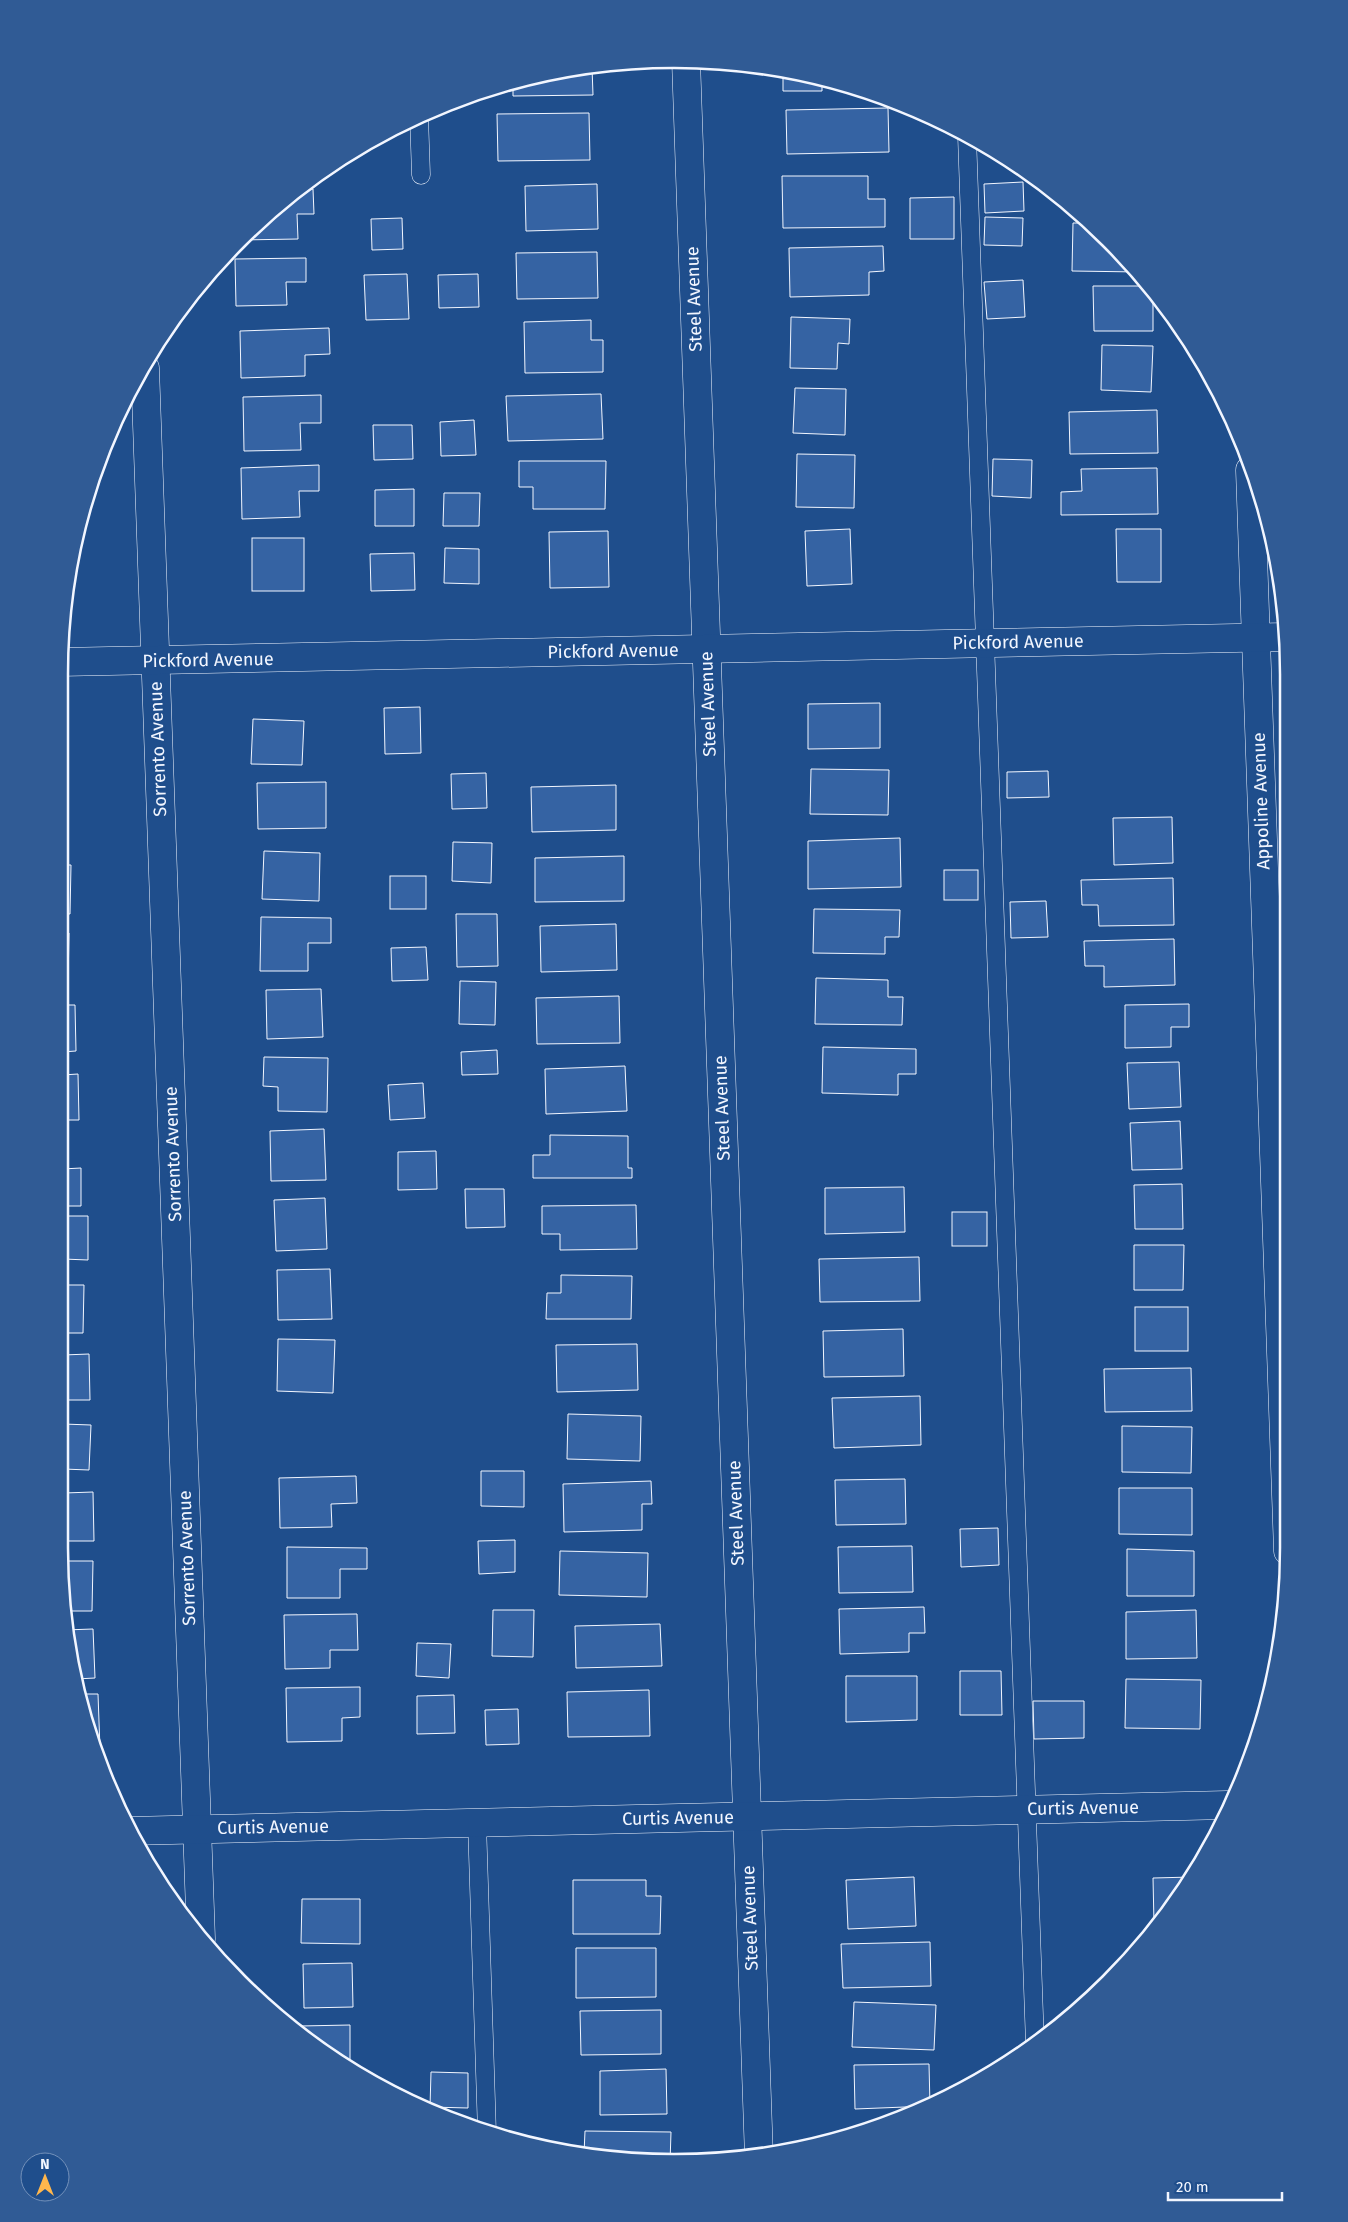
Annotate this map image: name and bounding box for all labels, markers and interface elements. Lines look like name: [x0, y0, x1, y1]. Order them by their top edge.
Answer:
street label: Steel Avenue: [681, 246, 707, 352]
street label: Pickford Avenue: [952, 630, 1084, 654]
street label: Pickford Avenue: [547, 639, 679, 663]
street label: Pickford Avenue: [142, 648, 274, 672]
street label: Steel Avenue: [695, 651, 721, 757]
street label: Sorrento Avenue: [145, 681, 171, 817]
street label: Appoline Avenue: [1248, 732, 1274, 870]
street label: Steel Avenue: [709, 1055, 735, 1161]
street label: Sorrento Avenue: [160, 1086, 186, 1222]
street label: Steel Avenue: [723, 1460, 749, 1566]
street label: Sorrento Avenue: [174, 1490, 200, 1626]
street label: Curtis Avenue: [1027, 1796, 1139, 1820]
street label: Curtis Avenue: [622, 1806, 734, 1830]
street label: Curtis Avenue: [217, 1815, 329, 1839]
street label: Steel Avenue: [737, 1865, 763, 1971]
north arrow: [20, 2152, 70, 2202]
text: N: [40, 2156, 50, 2173]
scale bar: [1168, 2170, 1282, 2202]
text: 20 m: [1176, 2178, 1209, 2196]

